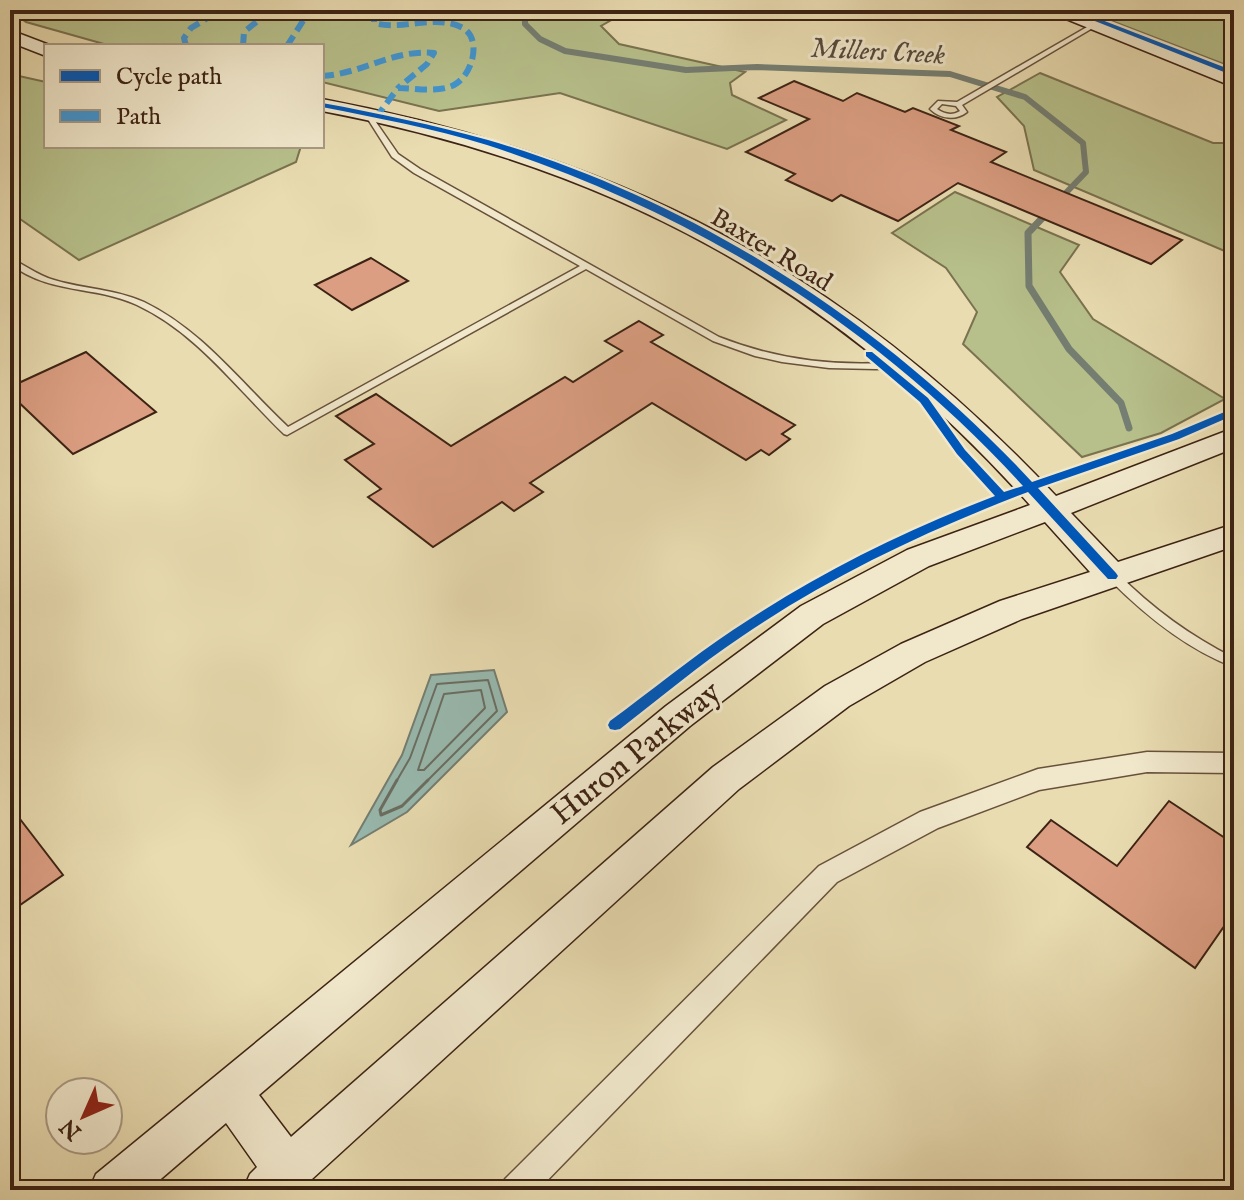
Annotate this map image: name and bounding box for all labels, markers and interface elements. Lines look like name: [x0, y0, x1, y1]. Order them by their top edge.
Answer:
water label: Millers Creek: [810, 32, 946, 73]
legend: [44, 44, 324, 148]
text: Cycle path: [116, 62, 222, 93]
text: Path: [116, 102, 161, 133]
street label: Baxter Road: [704, 201, 838, 300]
street label: Huron Parkway: [543, 673, 730, 835]
north arrow: [44, 1076, 124, 1156]
text: N: [55, 1112, 89, 1146]

